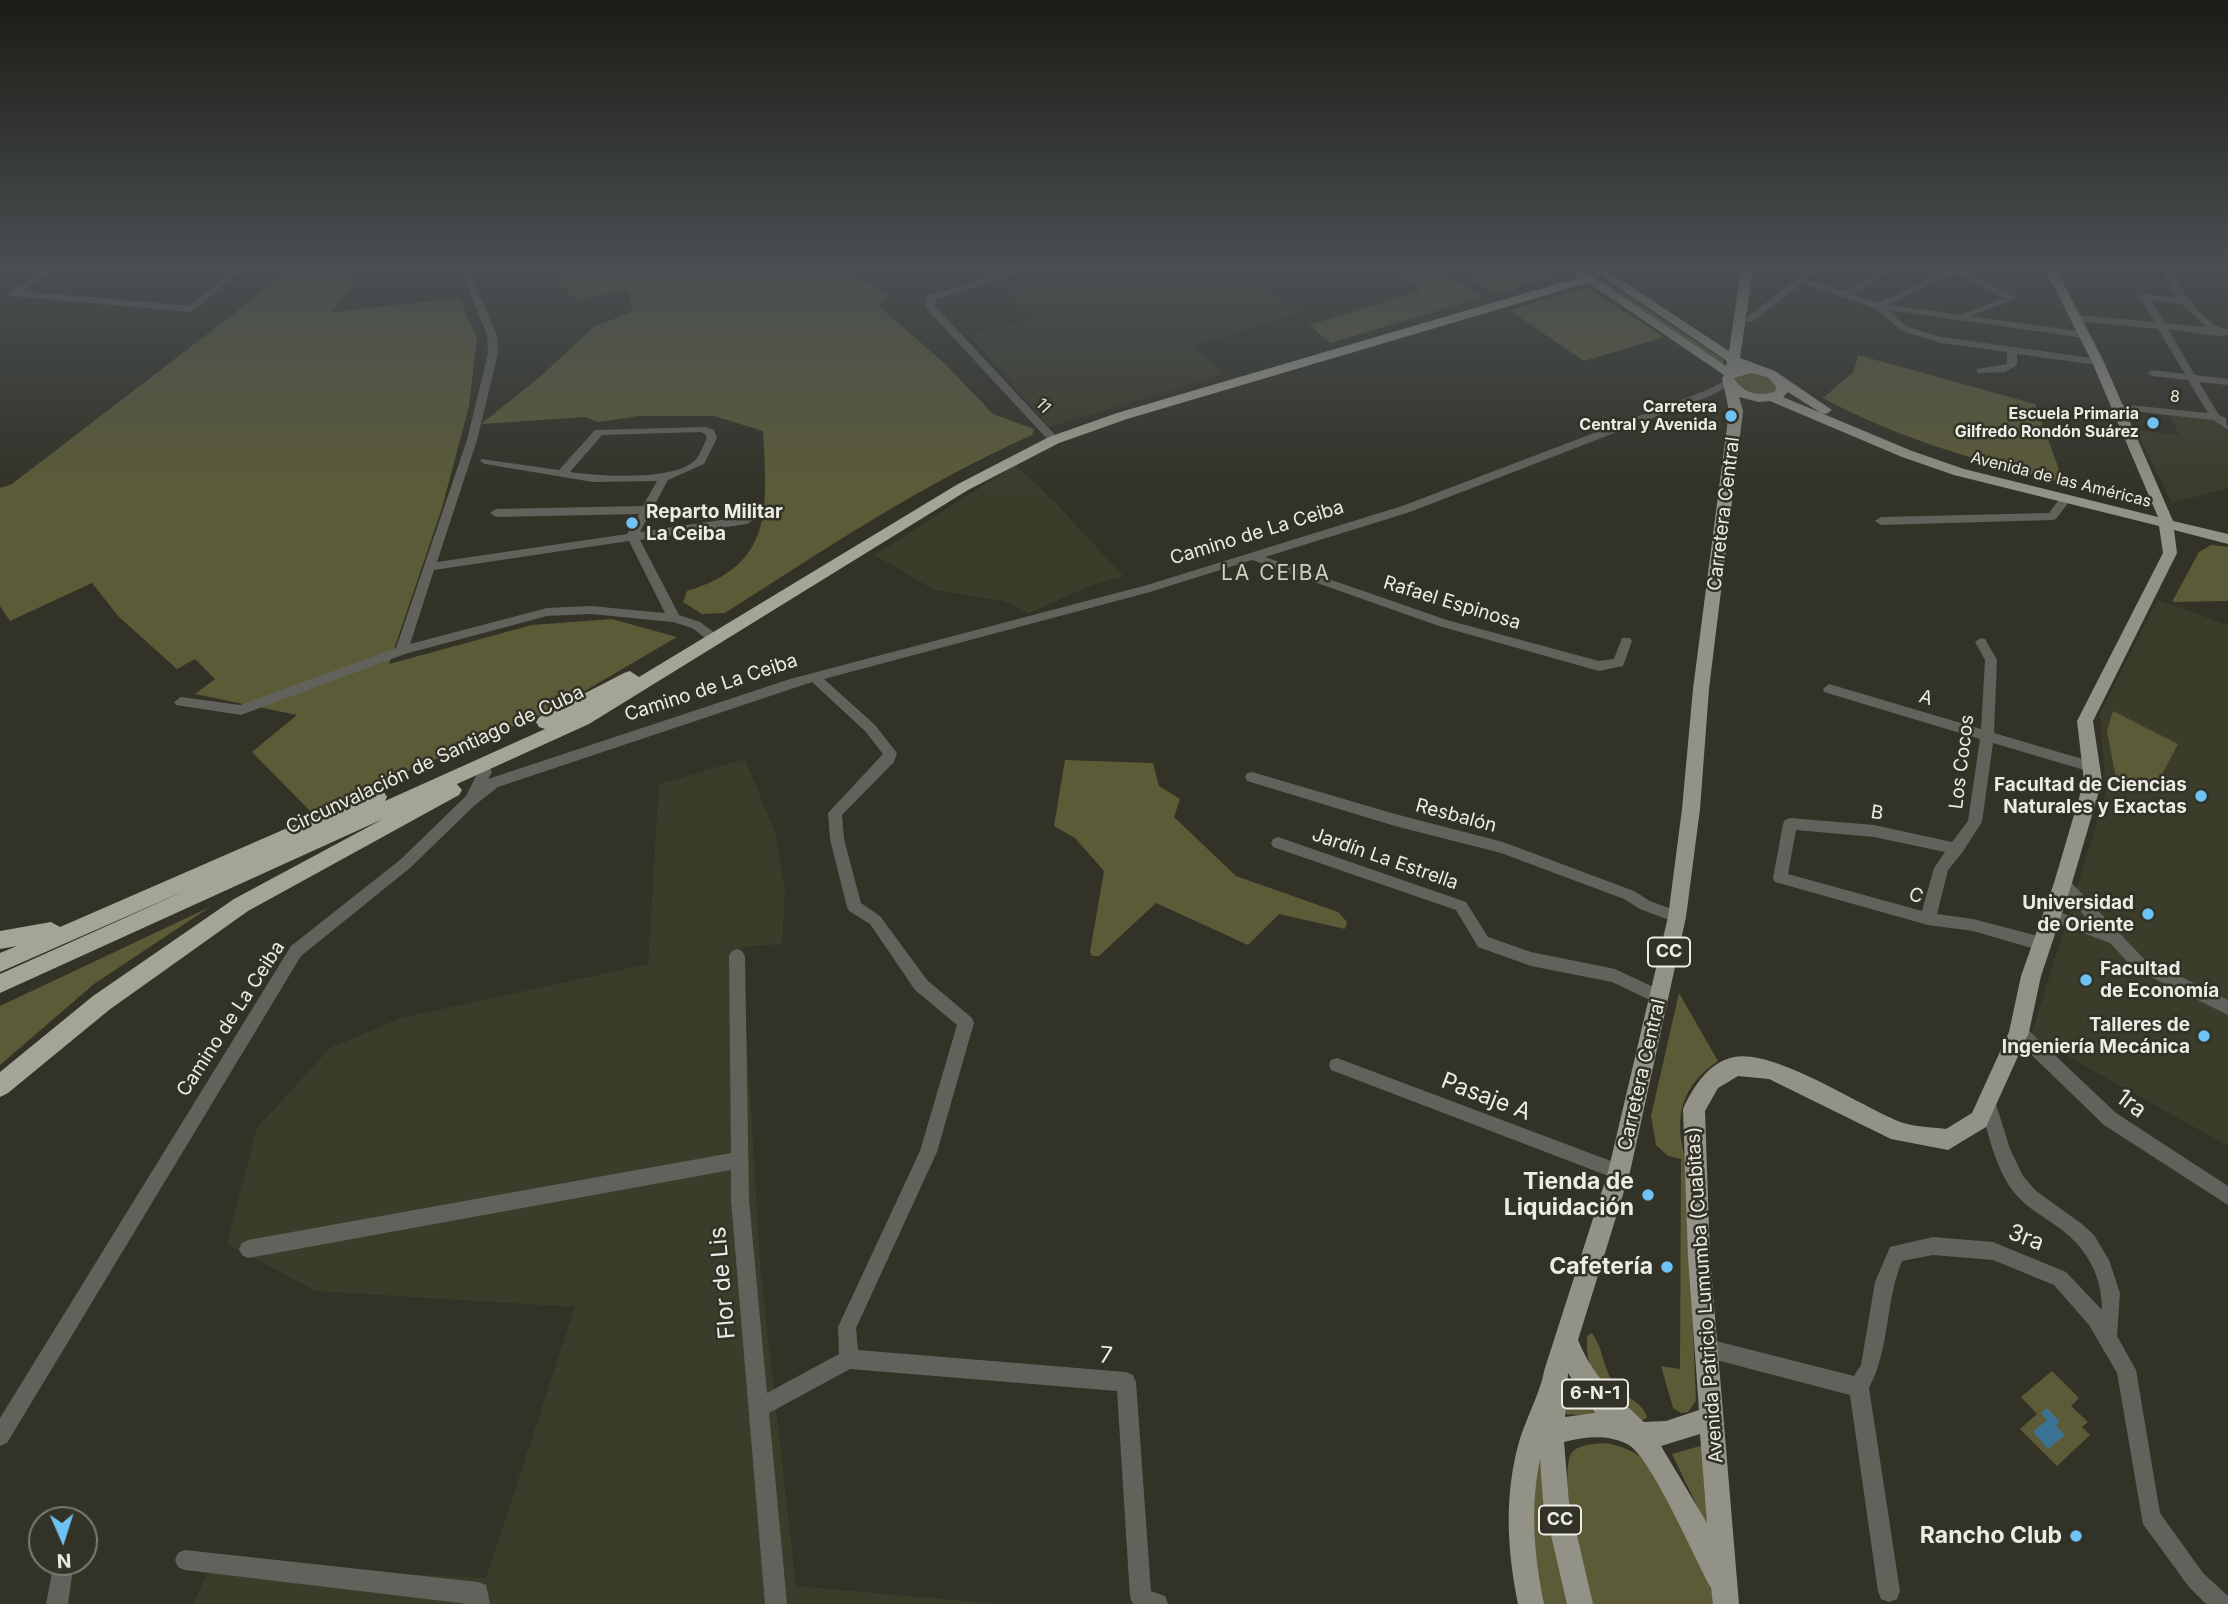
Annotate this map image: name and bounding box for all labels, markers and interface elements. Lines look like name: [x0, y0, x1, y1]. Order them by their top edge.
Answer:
street label: 8: [2169, 387, 2181, 407]
street label: 11: [1032, 395, 1054, 417]
place label: Carretera Central y Avenida: [1579, 397, 1717, 435]
place label: Escuela Primaria Gilfredo Rondón Suárez: [1955, 404, 2139, 442]
marker: Carretera Central y Avenida: [1723, 408, 1739, 424]
marker: Escuela Primaria Gilfredo Rondón Suárez: [2145, 415, 2161, 431]
street label: Carretera Central: [1703, 436, 1745, 592]
street label: Avenida de las Américas: [1969, 448, 2153, 512]
street label: Camino de La Ceiba: [1167, 496, 1347, 570]
place label: Reparto Militar La Ceiba: [646, 501, 783, 545]
marker: Reparto Militar La Ceiba: [624, 515, 640, 531]
district label: LA CEIBA: [1222, 561, 1330, 587]
street label: Rafael Espinosa: [1381, 571, 1523, 635]
street label: Camino de La Ceiba: [622, 649, 800, 727]
street label: Circunvalación de Santiago de Cuba: [282, 681, 588, 839]
street label: A: [1916, 685, 1936, 711]
street label: Los Cocos: [1945, 713, 1979, 811]
place label: Facultad de Ciencias Naturales y Exactas: [1994, 774, 2187, 818]
marker: Facultad de Ciencias Naturales y Exactas: [2193, 788, 2209, 804]
street label: Resbalón: [1413, 794, 1499, 838]
street label: B: [1869, 801, 1885, 825]
street label: Jardín La Estrella: [1309, 823, 1461, 895]
street label: C: [1906, 883, 1926, 909]
place label: Universidad de Oriente: [2022, 892, 2134, 936]
marker: Universidad de Oriente: [2140, 906, 2156, 922]
street label: Camino de La Ceiba: [172, 937, 290, 1101]
road number: CC: [1648, 937, 1690, 967]
place label: Facultad de Economía: [2100, 958, 2219, 1002]
marker: Facultad de Economía: [2078, 972, 2094, 988]
street label: Carretera Central: [1613, 997, 1671, 1153]
place label: Talleres de Ingeniería Mecánica: [2002, 1014, 2190, 1058]
marker: Talleres de Ingeniería Mecánica: [2196, 1028, 2212, 1044]
street label: Pasaje A: [1437, 1067, 1535, 1127]
street label: 1ra: [2110, 1084, 2152, 1124]
street label: Avenida Patricio Lumumba (Cuabitas): [1682, 1126, 1728, 1464]
place label: Tienda de Liquidación: [1504, 1168, 1634, 1222]
marker: Tienda de Liquidación: [1640, 1187, 1656, 1203]
street label: 3ra: [2004, 1219, 2048, 1257]
street label: Flor de Lis: [704, 1226, 742, 1340]
place label: Cafetería: [1549, 1253, 1653, 1281]
marker: Cafetería: [1659, 1259, 1675, 1275]
street label: 7: [1098, 1342, 1114, 1370]
road number: 6-N-1: [1562, 1380, 1628, 1408]
north arrow: [28, 1506, 98, 1576]
road number: CC: [1539, 1506, 1581, 1534]
place label: Rancho Club: [1920, 1522, 2062, 1550]
marker: Rancho Club: [2068, 1528, 2084, 1544]
text: N: [56, 1549, 72, 1572]

